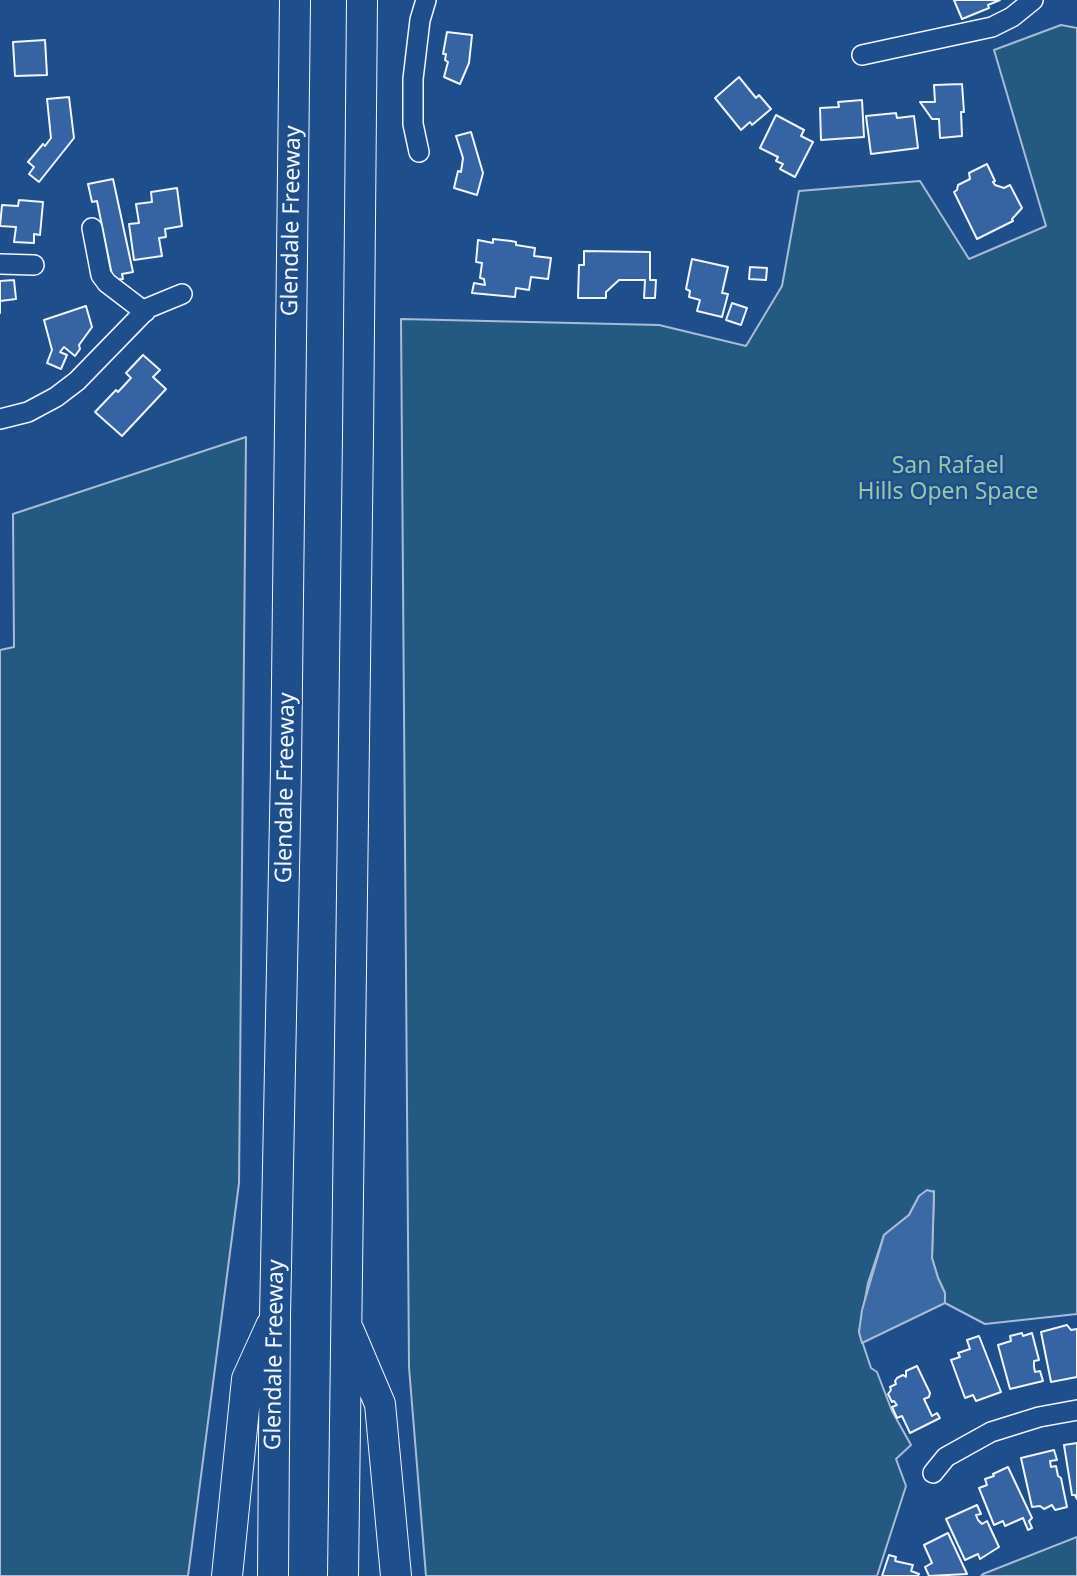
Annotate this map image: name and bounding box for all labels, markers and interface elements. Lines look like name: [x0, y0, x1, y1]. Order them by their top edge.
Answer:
street label: Glendale Freeway: [277, 125, 307, 317]
park label: San Rafael Hills Open Space: [858, 452, 1038, 506]
street label: Glendale Freeway: [271, 692, 301, 884]
street label: Glendale Freeway: [260, 1259, 290, 1451]

